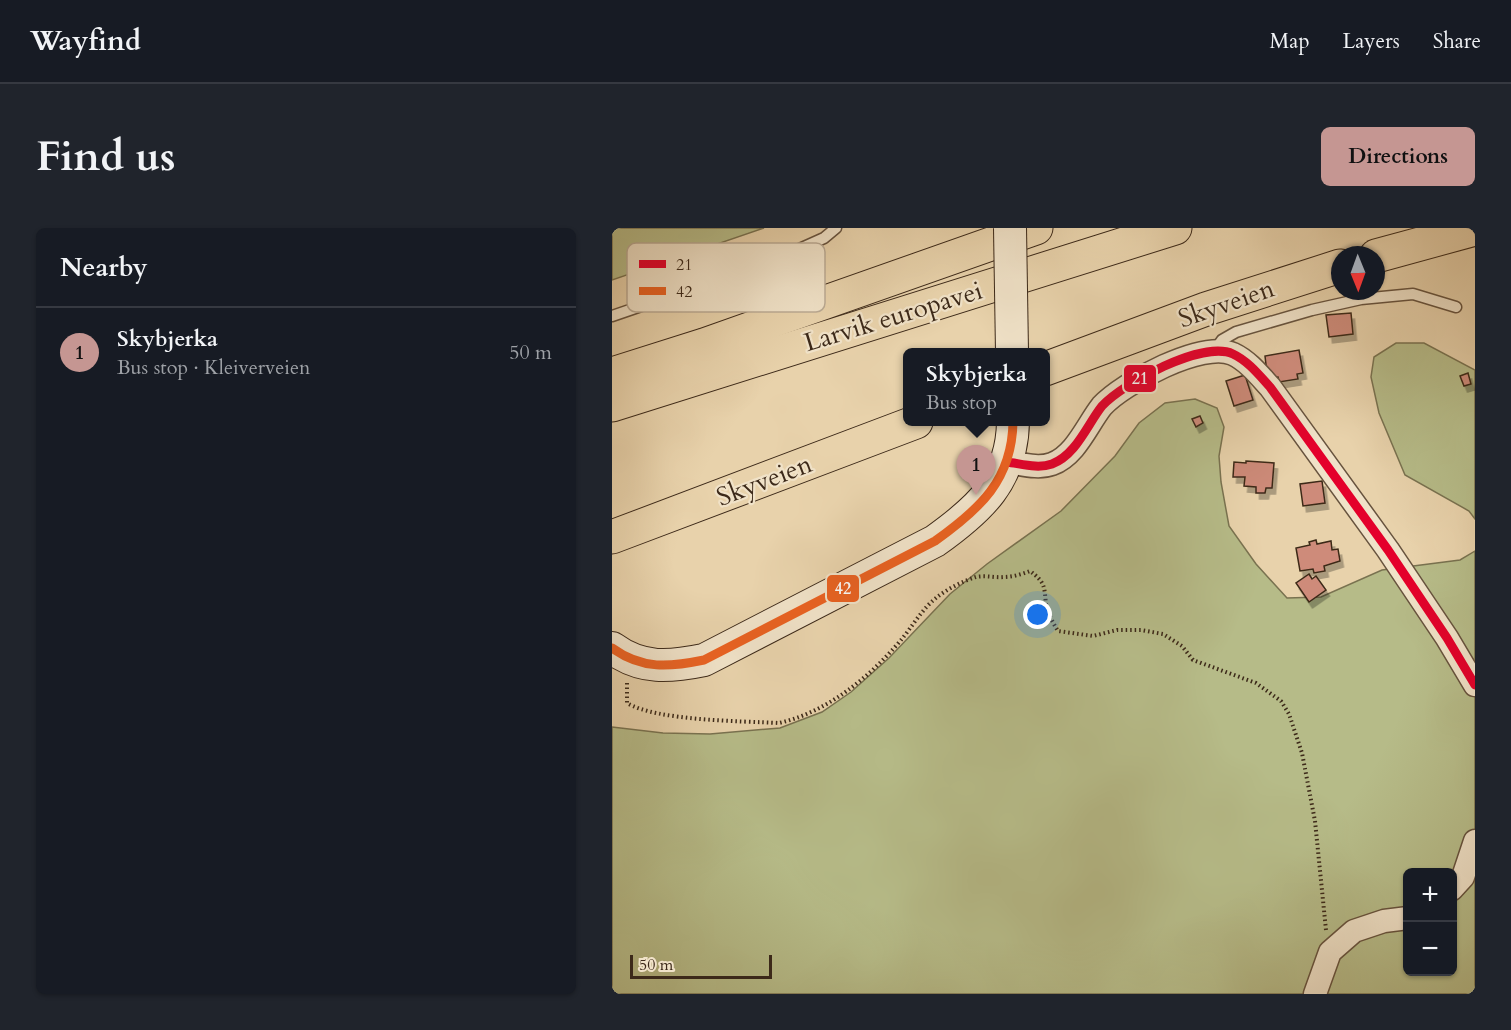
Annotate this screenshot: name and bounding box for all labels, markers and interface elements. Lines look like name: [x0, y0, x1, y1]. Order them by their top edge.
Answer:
text: Wayfind: [30, 22, 141, 60]
text: Map: [1270, 27, 1310, 56]
text: Layers: [1343, 27, 1400, 56]
text: Share: [1433, 27, 1481, 56]
button: Directions: [1321, 127, 1475, 186]
text: Find us: [36, 128, 176, 185]
legend: [627, 243, 825, 312]
north arrow: [1331, 246, 1385, 300]
text: Nearby: [60, 250, 148, 285]
text: 21: [676, 254, 692, 276]
street label: Skyveien: [1173, 271, 1279, 336]
street label: Larvik europavei: [800, 273, 987, 360]
text: 42: [676, 281, 692, 303]
text: Skybjerka: [117, 324, 218, 354]
text: 1: [74, 339, 85, 366]
text: 50 m: [509, 339, 552, 366]
popup: [903, 348, 1050, 426]
text: Bus stop · Kleiverveien: [117, 354, 310, 381]
text: Skybjerka: [926, 359, 1027, 389]
line badge: 21: [1123, 364, 1157, 393]
text: 21: [1132, 368, 1148, 390]
text: Bus stop: [926, 389, 997, 416]
street label: Skyveien: [711, 446, 817, 515]
pin: 1: [956, 446, 996, 495]
line badge: 42: [826, 574, 860, 603]
text: 42: [835, 578, 851, 600]
your location: [1023, 600, 1052, 629]
map controls: [1403, 868, 1457, 976]
button: +: [1403, 868, 1457, 922]
button: −: [1403, 922, 1457, 976]
scale bar: [630, 952, 772, 980]
text: 50 m: [639, 954, 673, 976]

